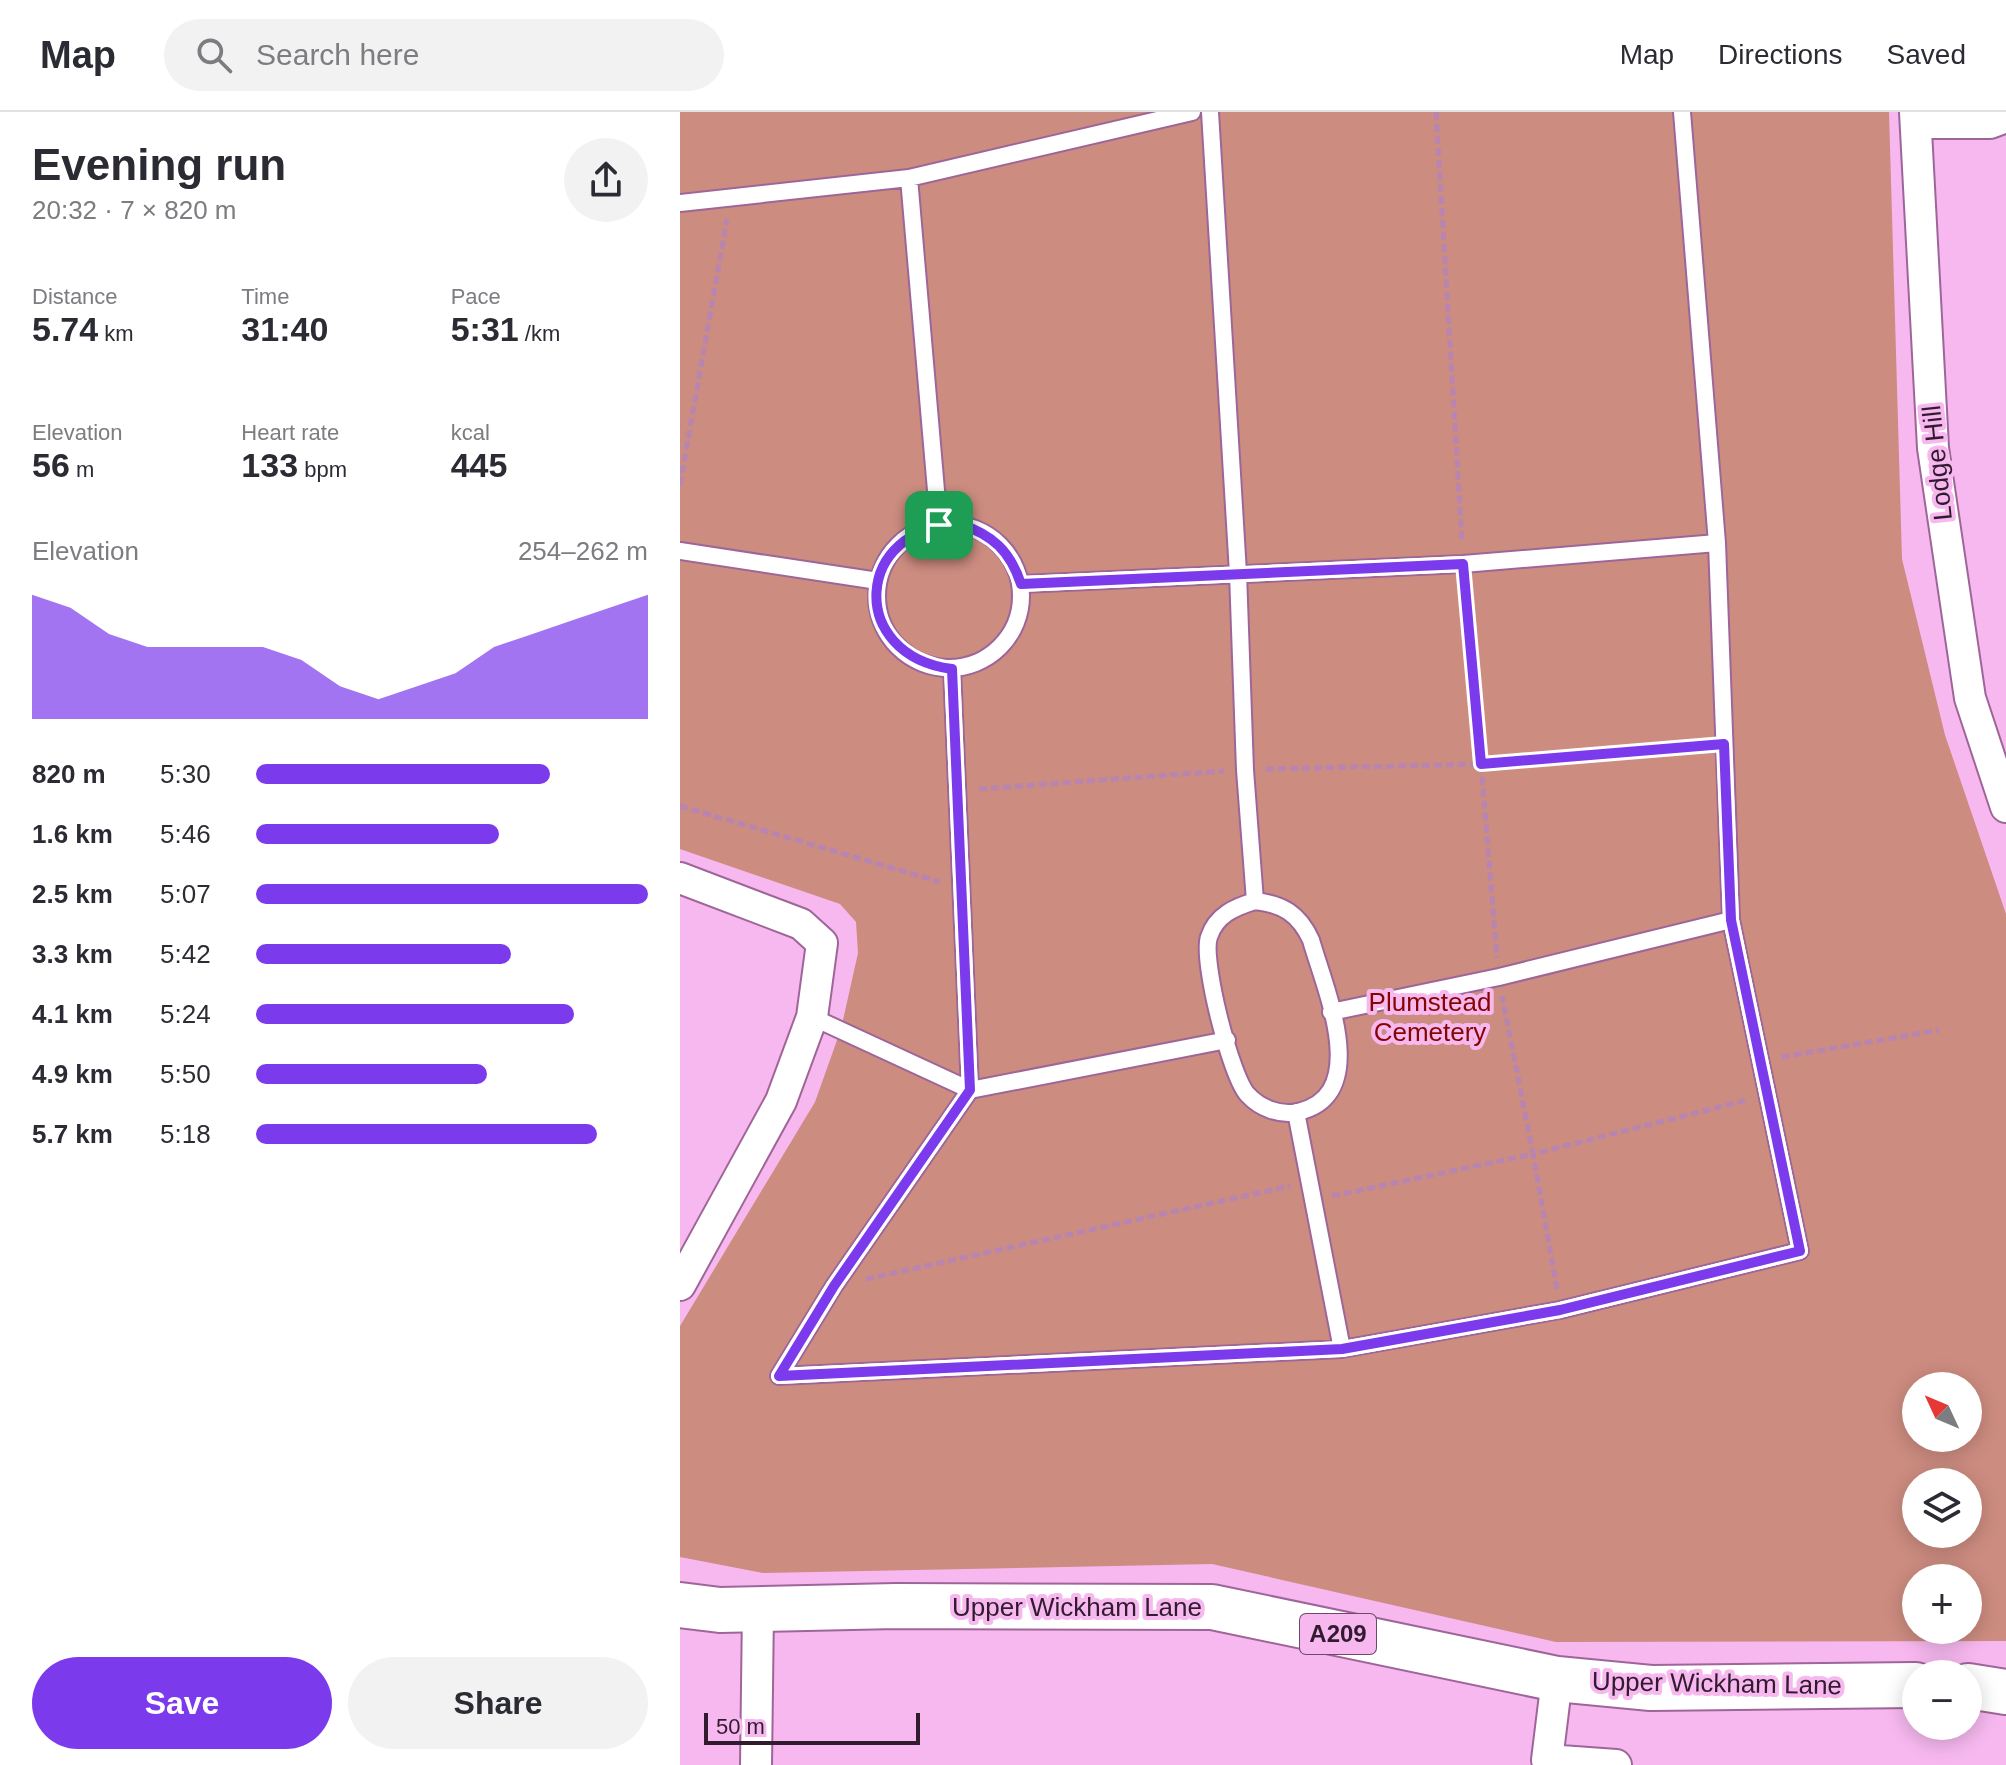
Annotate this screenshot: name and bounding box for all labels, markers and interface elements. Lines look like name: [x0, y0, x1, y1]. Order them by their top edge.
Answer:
search box: [164, 19, 724, 91]
icon: search: [192, 33, 236, 77]
text: Map: [40, 34, 116, 76]
text: Search here: [256, 38, 419, 71]
text: Map: [1620, 39, 1674, 70]
text: Directions: [1718, 39, 1843, 70]
text: Saved: [1887, 39, 1966, 70]
button: share: [564, 138, 648, 222]
text: Evening run: [32, 140, 286, 189]
text: 20:32 · 7 × 820 m: [32, 195, 237, 225]
text: Distance: [32, 284, 118, 309]
text: Time: [241, 284, 289, 309]
text: Pace: [451, 284, 501, 309]
text: 5.74: [32, 310, 98, 348]
text: 31:40: [241, 310, 328, 348]
text: 5:31: [451, 310, 519, 348]
text: km: [98, 321, 134, 346]
text: /km: [519, 321, 560, 346]
street label: Lodge Hill: [1916, 404, 1958, 522]
text: Elevation: [32, 420, 123, 445]
text: Heart rate: [241, 420, 339, 445]
text: kcal: [451, 420, 490, 445]
text: 56: [32, 446, 70, 484]
text: 133: [241, 446, 298, 484]
text: 445: [451, 446, 507, 484]
text: m: [70, 457, 94, 482]
text: bpm: [298, 457, 347, 482]
pin: [905, 491, 973, 559]
icon: arrive: [917, 503, 961, 547]
text: Elevation: [32, 536, 139, 566]
text: 254–262 m: [518, 536, 648, 566]
text: 820 m: [32, 759, 106, 789]
text: 5:30: [160, 759, 211, 789]
text: 1.6 km: [32, 819, 113, 849]
text: 5:46: [160, 819, 211, 849]
text: 2.5 km: [32, 879, 113, 909]
text: 5:07: [160, 879, 211, 909]
text: 3.3 km: [32, 939, 113, 969]
text: 5:42: [160, 939, 211, 969]
park label: Plumstead Cemetery: [1369, 987, 1491, 1047]
text: 4.1 km: [32, 999, 113, 1029]
text: 5:24: [160, 999, 211, 1029]
text: 4.9 km: [32, 1059, 113, 1089]
text: 5:50: [160, 1059, 211, 1089]
text: 5.7 km: [32, 1119, 113, 1149]
text: 5:18: [160, 1119, 211, 1149]
north arrow: [1902, 1372, 1982, 1452]
map controls: [1902, 1372, 1982, 1740]
button: layers: [1902, 1468, 1982, 1548]
button: +: [1902, 1564, 1982, 1644]
street label: Upper Wickham Lane: [952, 1592, 1202, 1622]
road number: A209: [1300, 1614, 1376, 1654]
button: Save: [32, 1657, 332, 1749]
button: Share: [348, 1657, 648, 1749]
button: −: [1902, 1660, 1982, 1740]
street label: Upper Wickham Lane: [1592, 1666, 1842, 1700]
scale bar: [704, 1709, 920, 1745]
text: 50 m: [716, 1714, 765, 1739]

